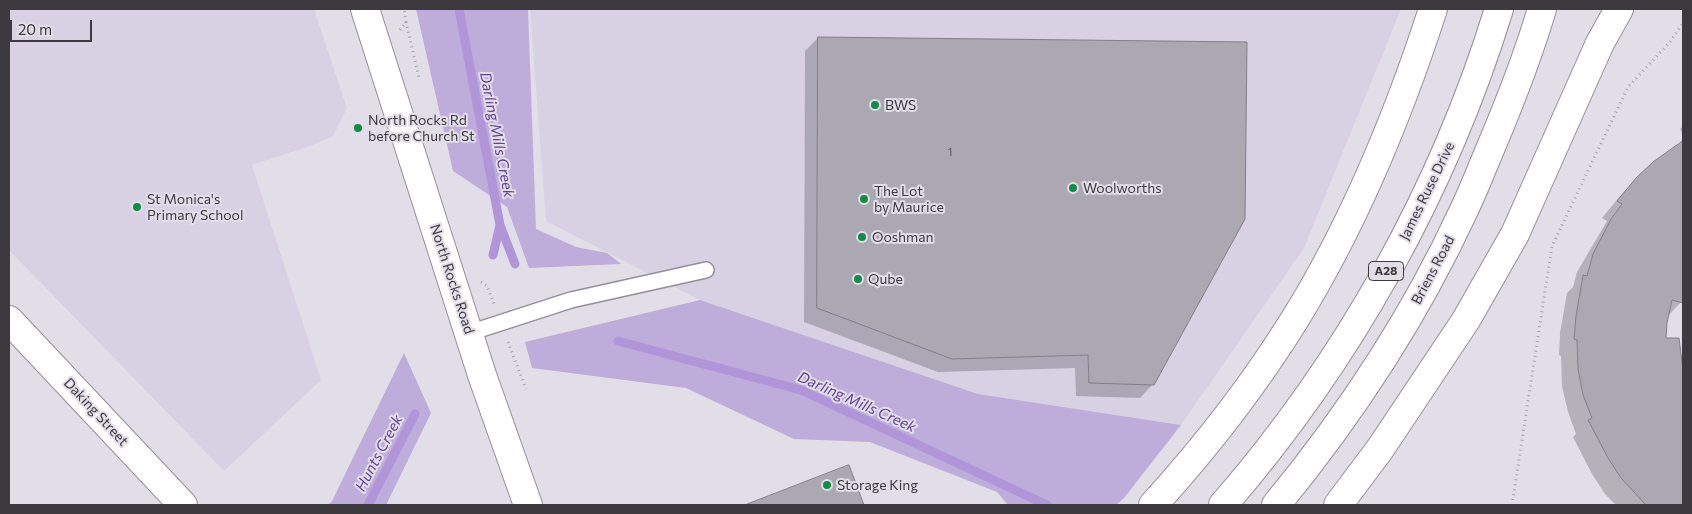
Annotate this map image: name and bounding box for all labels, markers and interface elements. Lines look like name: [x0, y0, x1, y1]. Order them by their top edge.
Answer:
scale bar: [12, 10, 95, 42]
text: 20 m: [18, 20, 52, 38]
water label: Darling Mills Creek: [476, 71, 518, 199]
place label: BWS: [885, 97, 916, 113]
marker: BWS: [869, 99, 881, 111]
place label: North Rocks Rd before Church St: [368, 112, 475, 144]
marker: North Rocks Rd before Church St: [352, 122, 364, 134]
street label: James Ruse Drive: [1396, 139, 1458, 243]
house number: 1: [948, 145, 952, 159]
place label: Woolworths: [1083, 180, 1162, 196]
marker: Woolworths: [1067, 182, 1079, 194]
place label: The Lot by Maurice: [874, 183, 944, 216]
place label: St Monica's Primary School: [147, 191, 243, 223]
marker: The Lot by Maurice: [858, 193, 870, 205]
marker: St Monica's Primary School: [131, 201, 143, 213]
street label: North Rocks Road: [426, 222, 478, 336]
place label: Ooshman: [872, 229, 934, 245]
marker: Ooshman: [856, 231, 868, 243]
street label: Briens Road: [1408, 233, 1458, 307]
road number: A28: [1368, 262, 1404, 280]
place label: Qube: [868, 271, 903, 287]
marker: Qube: [852, 273, 864, 285]
water label: Darling Mills Creek: [795, 368, 919, 436]
street label: Daking Street: [60, 375, 132, 449]
water label: Hunts Creek: [351, 412, 407, 494]
place label: Storage King: [837, 477, 918, 493]
marker: Storage King: [821, 479, 833, 491]

